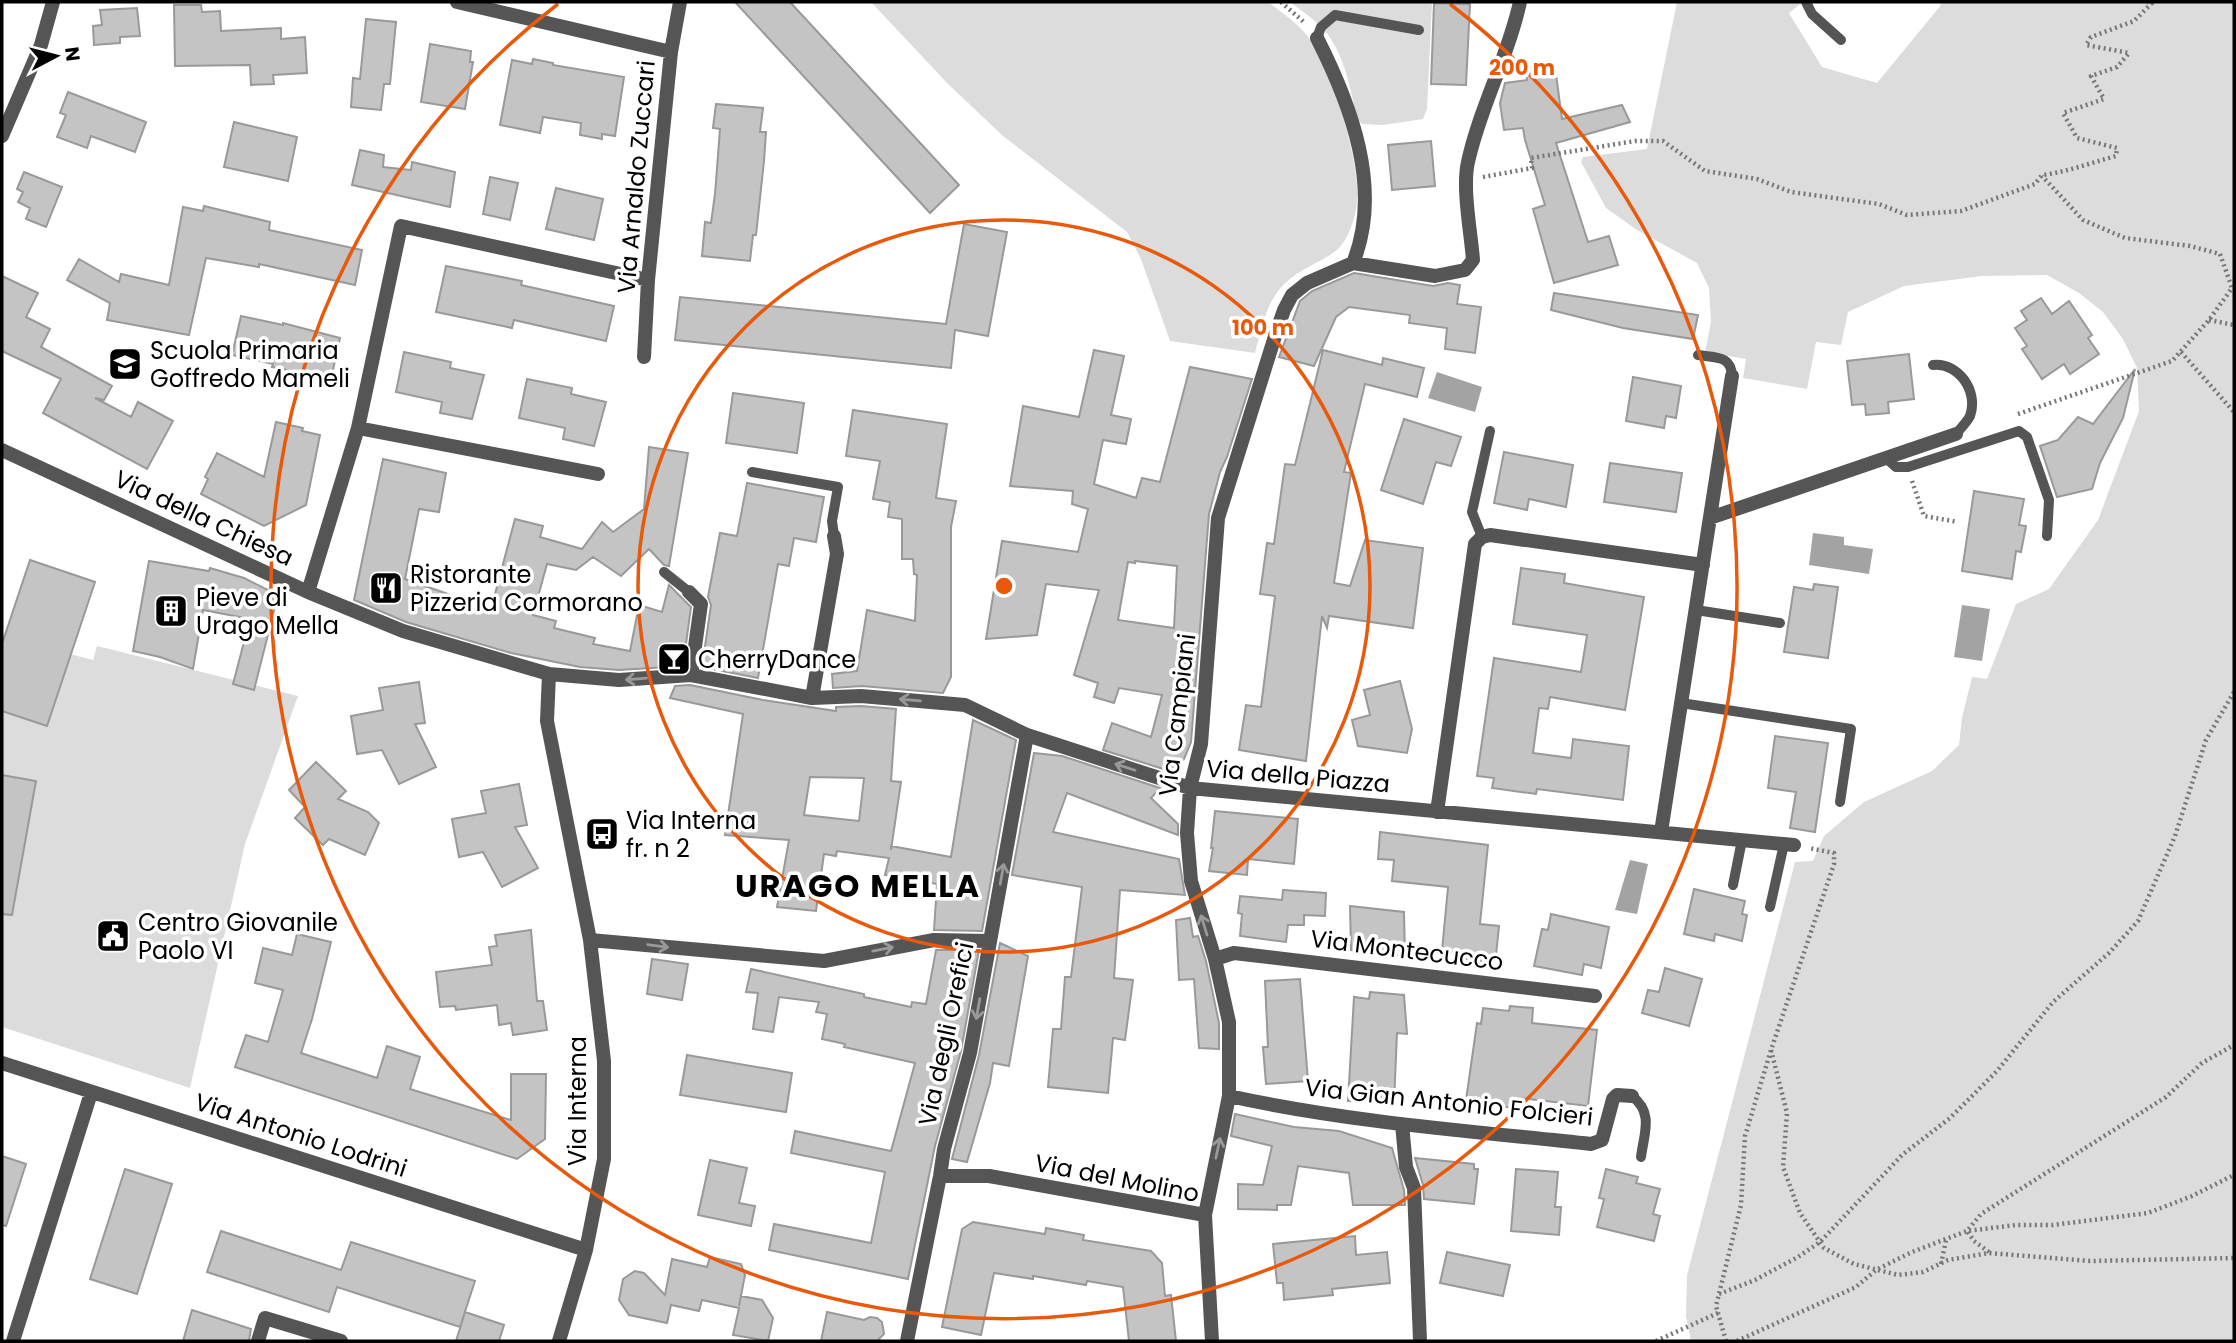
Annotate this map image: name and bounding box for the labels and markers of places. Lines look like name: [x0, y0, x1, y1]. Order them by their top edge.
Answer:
place label: Scuola Primaria Goffredo Mameli: [150, 334, 350, 395]
school or university icon: Scuola Primaria Goffredo Mameli: [106, 345, 144, 383]
place label: Ristorante Pizzeria Cormorano: [410, 558, 643, 619]
restaurant icon: Ristorante Pizzeria Cormorano: [367, 569, 405, 607]
centre of rings: [992, 574, 1016, 598]
place label: Pieve di Urago Mella: [196, 581, 339, 642]
building icon: Pieve di Urago Mella: [152, 592, 190, 630]
bar icon: CherryDance: [655, 640, 693, 678]
place label: CherryDance: [698, 643, 856, 676]
place label: Via Interna fr. n 2: [626, 804, 756, 865]
bus stop icon: Via Interna fr. n 2: [583, 815, 621, 853]
place label: Centro Giovanile Paolo VI: [138, 906, 338, 967]
public building icon: Centro Giovanile Paolo VI: [94, 917, 132, 955]

